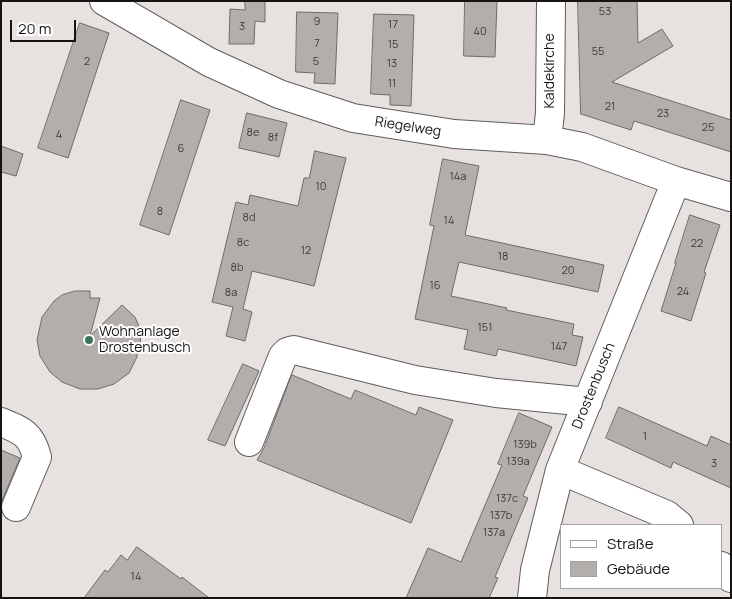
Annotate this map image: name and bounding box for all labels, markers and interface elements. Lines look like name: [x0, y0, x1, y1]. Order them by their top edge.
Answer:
house number: 53: [599, 5, 611, 19]
scale bar: [12, 10, 79, 42]
house number: 9: [314, 15, 320, 29]
text: 20 m: [18, 18, 51, 39]
house number: 17: [388, 18, 398, 32]
house number: 3: [239, 20, 245, 34]
house number: 40: [473, 25, 487, 39]
street label: Kaldekirche: [542, 33, 558, 109]
house number: 7: [314, 37, 320, 51]
house number: 15: [388, 38, 398, 52]
house number: 55: [592, 45, 604, 59]
house number: 2: [84, 55, 90, 69]
house number: 5: [313, 55, 319, 69]
house number: 13: [387, 57, 397, 71]
house number: 11: [388, 77, 396, 91]
house number: 21: [605, 100, 615, 114]
house number: 23: [657, 107, 669, 121]
street label: Riegelweg: [374, 113, 442, 141]
house number: 25: [702, 121, 714, 135]
house number: 8e: [247, 126, 259, 140]
house number: 4: [56, 128, 62, 142]
house number: 8f: [268, 131, 278, 145]
house number: 6: [178, 142, 184, 156]
house number: 14a: [450, 170, 466, 184]
house number: 10: [316, 180, 326, 194]
house number: 8: [157, 205, 163, 219]
house number: 8d: [243, 211, 255, 225]
house number: 14: [444, 214, 454, 228]
house number: 8c: [237, 236, 249, 250]
house number: 22: [691, 237, 703, 251]
house number: 12: [301, 244, 311, 258]
house number: 18: [498, 250, 508, 264]
house number: 8b: [231, 261, 243, 275]
house number: 20: [562, 264, 574, 278]
house number: 16: [429, 279, 441, 293]
house number: 24: [677, 285, 689, 299]
house number: 8a: [225, 286, 237, 300]
house number: 151: [478, 321, 492, 335]
place label: Wohnanlage Drostenbusch: [99, 324, 191, 357]
marker: Wohnanlage Drostenbusch: [83, 334, 95, 346]
house number: 147: [551, 340, 567, 354]
street label: Drostenbusch: [569, 340, 619, 432]
house number: 1: [643, 430, 647, 444]
house number: 139b: [513, 438, 537, 452]
house number: 139a: [506, 455, 530, 469]
house number: 3: [711, 457, 717, 471]
house number: 137c: [496, 492, 518, 506]
house number: 137b: [490, 509, 512, 523]
legend: [560, 524, 722, 589]
house number: 137a: [483, 526, 505, 540]
text: Straße: [607, 533, 653, 554]
text: Gebäude: [607, 558, 670, 579]
house number: 14: [131, 570, 141, 584]

